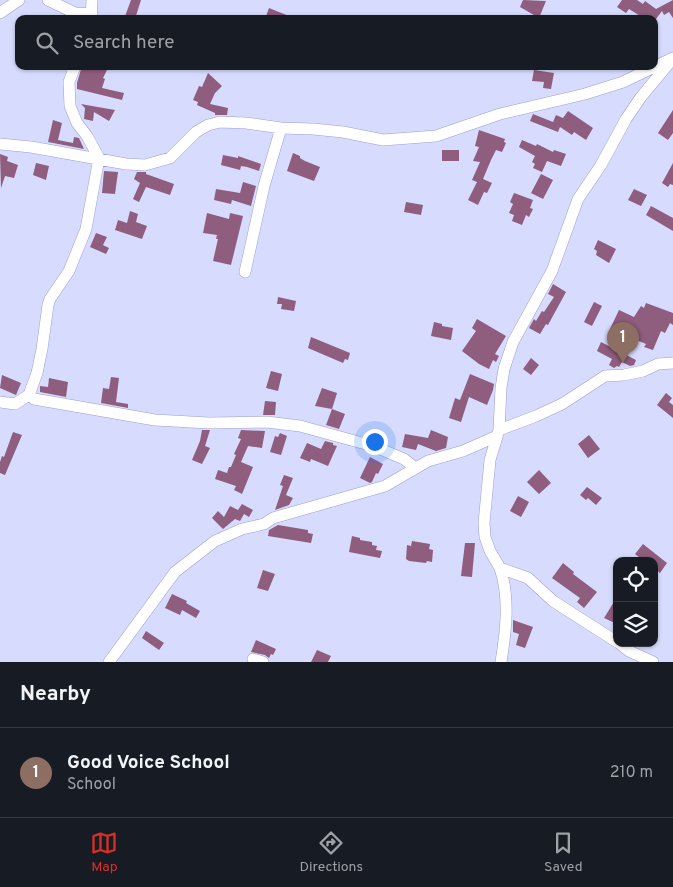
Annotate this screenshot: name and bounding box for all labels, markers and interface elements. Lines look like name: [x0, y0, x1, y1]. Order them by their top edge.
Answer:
search box: [15, 15, 658, 70]
icon: search: [33, 29, 61, 57]
text: Search here: [73, 31, 175, 55]
pin: 1: [607, 322, 639, 363]
your location: [362, 429, 388, 455]
map controls: [613, 557, 658, 647]
button: locate: [613, 557, 658, 602]
button: layers: [613, 602, 658, 647]
text: Nearby: [20, 681, 91, 708]
text: Good Voice School: [67, 751, 230, 775]
text: 1: [33, 763, 39, 783]
text: 210 m: [610, 763, 653, 783]
text: School: [67, 775, 116, 795]
tab: Map: [90, 829, 118, 876]
tab: Directions: [299, 829, 363, 876]
tab: Saved: [544, 829, 583, 876]

